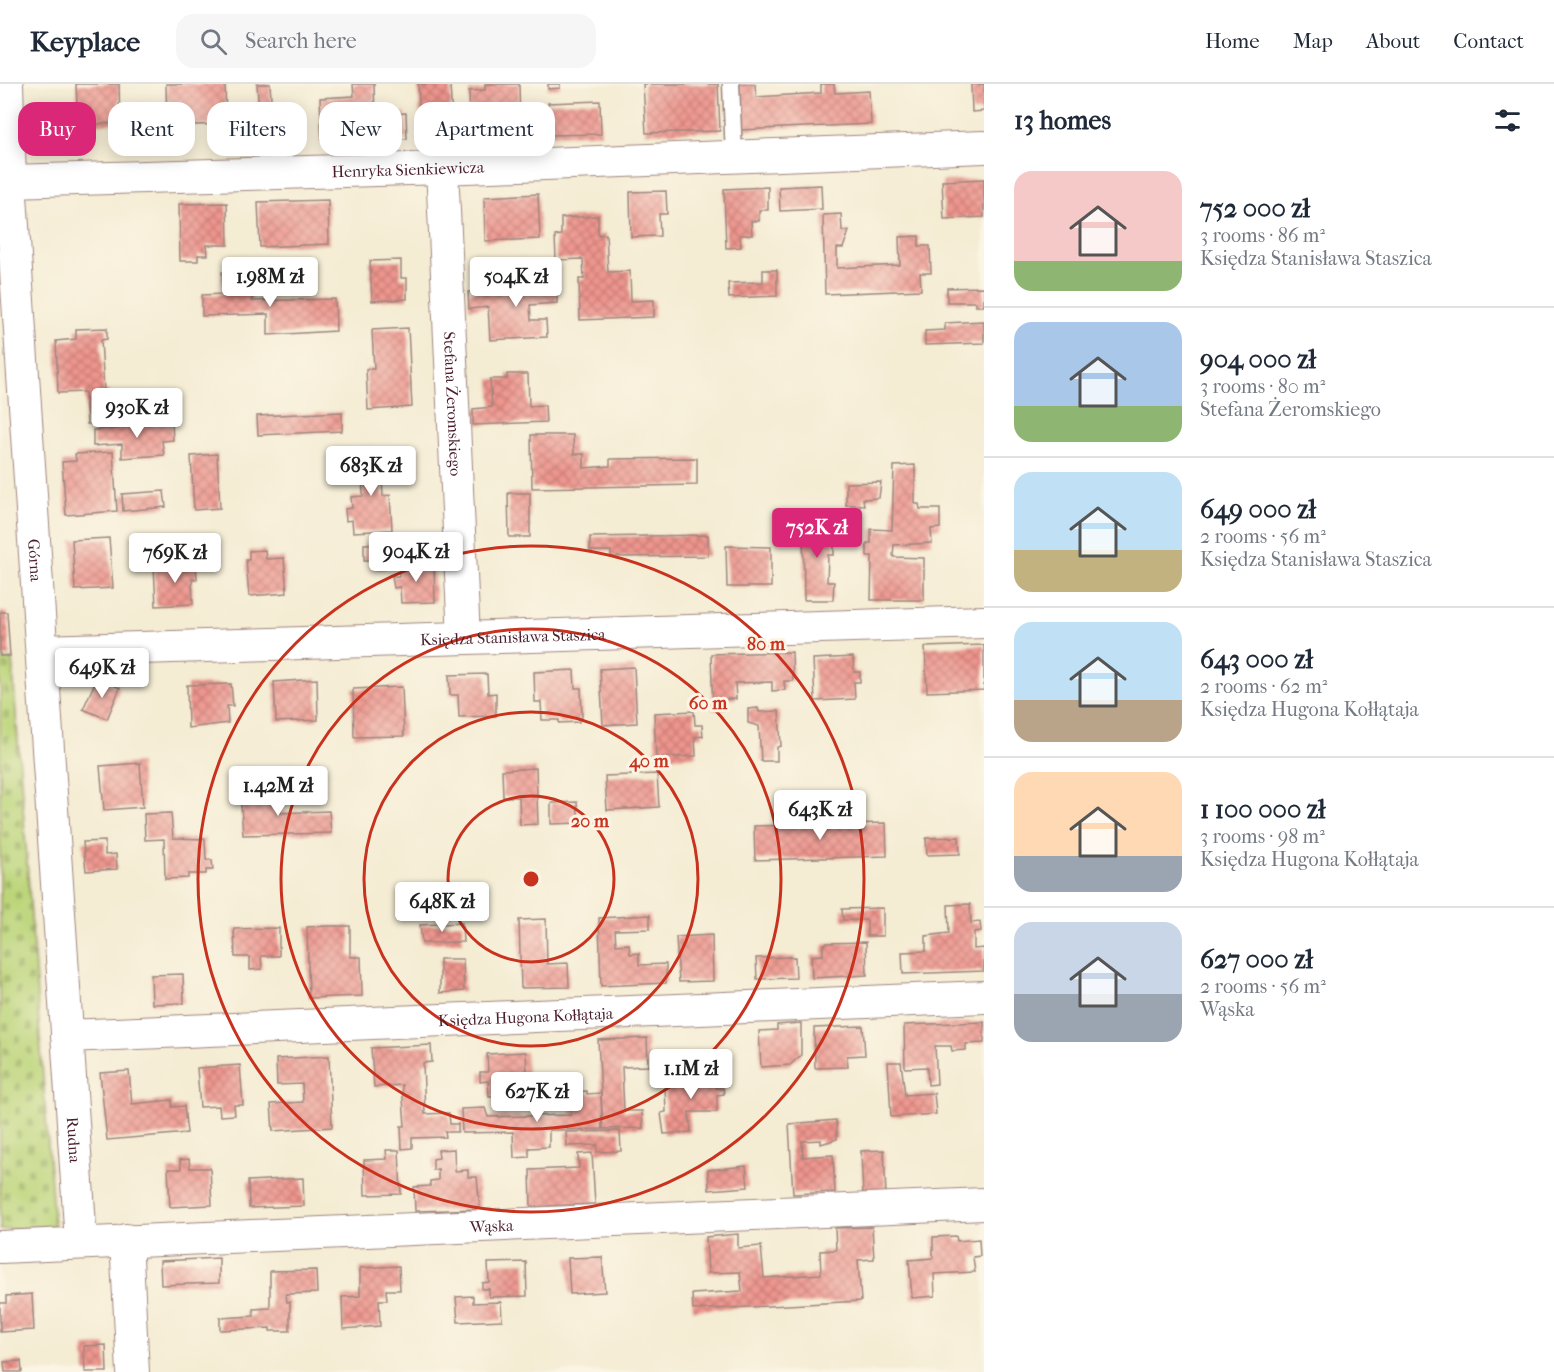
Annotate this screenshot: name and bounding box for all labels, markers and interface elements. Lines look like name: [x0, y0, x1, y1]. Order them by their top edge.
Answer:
search box: [176, 14, 596, 68]
text: Keyplace: [30, 25, 140, 58]
icon: search: [197, 25, 230, 58]
text: Search here: [245, 28, 357, 54]
text: Home: [1205, 29, 1260, 53]
text: Map: [1293, 29, 1333, 53]
text: About: [1366, 29, 1420, 53]
text: Contact: [1453, 29, 1524, 53]
chip: Buy: [18, 102, 96, 156]
chip: Rent: [108, 102, 195, 156]
chip: Filters: [207, 102, 307, 156]
chip: New: [319, 102, 402, 156]
chip: Apartment: [414, 102, 555, 156]
icon: filters: [1491, 104, 1524, 137]
text: 13 homes: [1014, 105, 1111, 136]
street label: Henryka Sienkiewicza: [331, 157, 485, 181]
text: 752 000 zł: [1200, 193, 1310, 224]
icon: home: [1062, 195, 1134, 267]
text: 3 rooms · 86 m²: [1200, 224, 1325, 247]
text: Księdza Stanisława Staszica: [1200, 247, 1432, 270]
pin: 1.98M zł: [208, 257, 332, 308]
pin: 504K zł: [461, 257, 571, 308]
text: 1.98M zł: [236, 265, 304, 288]
text: 504K zł: [484, 265, 548, 288]
street label: Stefana Żeromskiego: [440, 331, 465, 477]
text: 904 000 zł: [1200, 344, 1316, 375]
icon: home: [1062, 346, 1134, 418]
text: 3 rooms · 80 m²: [1200, 375, 1325, 398]
pin: 930K zł: [82, 388, 192, 439]
text: 930K zł: [106, 396, 168, 419]
text: Stefana Żeromskiego: [1200, 398, 1381, 421]
pin: 683K zł: [316, 446, 426, 497]
text: 683K zł: [340, 454, 402, 477]
text: 649 000 zł: [1200, 494, 1316, 525]
icon: home: [1062, 496, 1134, 568]
pin: 752K zł: [762, 508, 872, 559]
text: 752K zł: [786, 516, 848, 539]
text: 2 rooms · 56 m²: [1200, 525, 1326, 548]
pin: 904K zł: [361, 532, 471, 583]
pin: 769K zł: [120, 533, 230, 584]
street label: Górna: [24, 538, 46, 583]
text: 904K zł: [383, 540, 449, 563]
text: 769K zł: [143, 541, 207, 564]
text: Księdza Stanisława Staszica: [1200, 548, 1432, 571]
street label: Księdza Stanisława Staszica: [420, 625, 606, 649]
text: 80 m: [747, 634, 786, 655]
text: 643 000 zł: [1200, 644, 1313, 675]
icon: home: [1062, 646, 1134, 718]
pin: 649K zł: [47, 648, 157, 699]
text: 649K zł: [69, 656, 135, 679]
text: 2 rooms · 62 m²: [1200, 675, 1327, 698]
text: 60 m: [689, 693, 728, 714]
text: Księdza Hugona Kołłątaja: [1200, 698, 1419, 721]
text: 40 m: [628, 751, 670, 772]
pin: 1.42M zł: [216, 766, 340, 817]
text: 1.42M zł: [243, 774, 313, 797]
pin: 643K zł: [765, 790, 875, 841]
text: 1 100 000 zł: [1200, 794, 1326, 825]
icon: home: [1062, 796, 1134, 868]
text: 643K zł: [788, 798, 852, 821]
text: 20 m: [571, 811, 610, 832]
text: 3 rooms · 98 m²: [1200, 825, 1325, 848]
text: Księdza Hugona Kołłątaja: [1200, 848, 1419, 871]
centre of rings: [521, 869, 541, 889]
pin: 648K zł: [387, 882, 497, 933]
text: 648K zł: [409, 890, 475, 913]
text: 627 000 zł: [1200, 944, 1313, 975]
icon: home: [1062, 946, 1134, 1018]
text: 2 rooms · 56 m²: [1200, 975, 1326, 998]
text: Wąska: [1200, 998, 1254, 1021]
street label: Księdza Hugona Kołłątaja: [438, 1004, 614, 1030]
pin: 1.1M zł: [636, 1049, 746, 1100]
text: 1.1M zł: [663, 1057, 719, 1080]
pin: 627K zł: [482, 1072, 592, 1123]
text: 627K zł: [505, 1080, 569, 1103]
street label: Rudna: [63, 1116, 85, 1164]
street label: Wąska: [468, 1216, 514, 1237]

